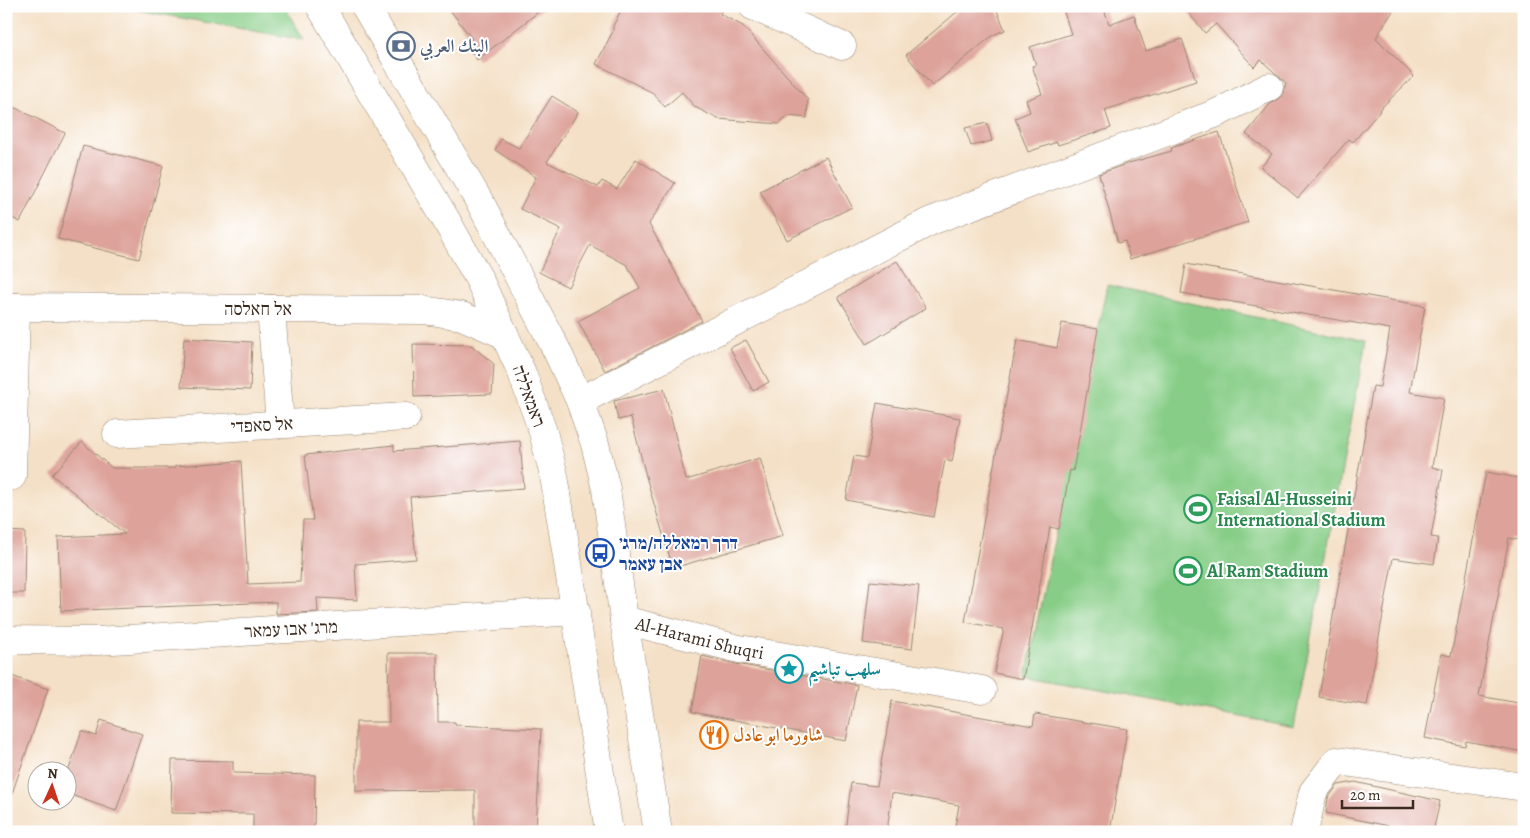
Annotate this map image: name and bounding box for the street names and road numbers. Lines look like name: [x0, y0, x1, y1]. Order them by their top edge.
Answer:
street label: אל חאלסה: [224, 297, 292, 321]
street label: ראמאללה: [507, 362, 551, 430]
street label: אל סאפדי: [230, 411, 294, 439]
street label: Al-Harami Shuqri: [632, 611, 766, 665]
street label: מרג' אבו עמאר: [244, 615, 338, 643]

